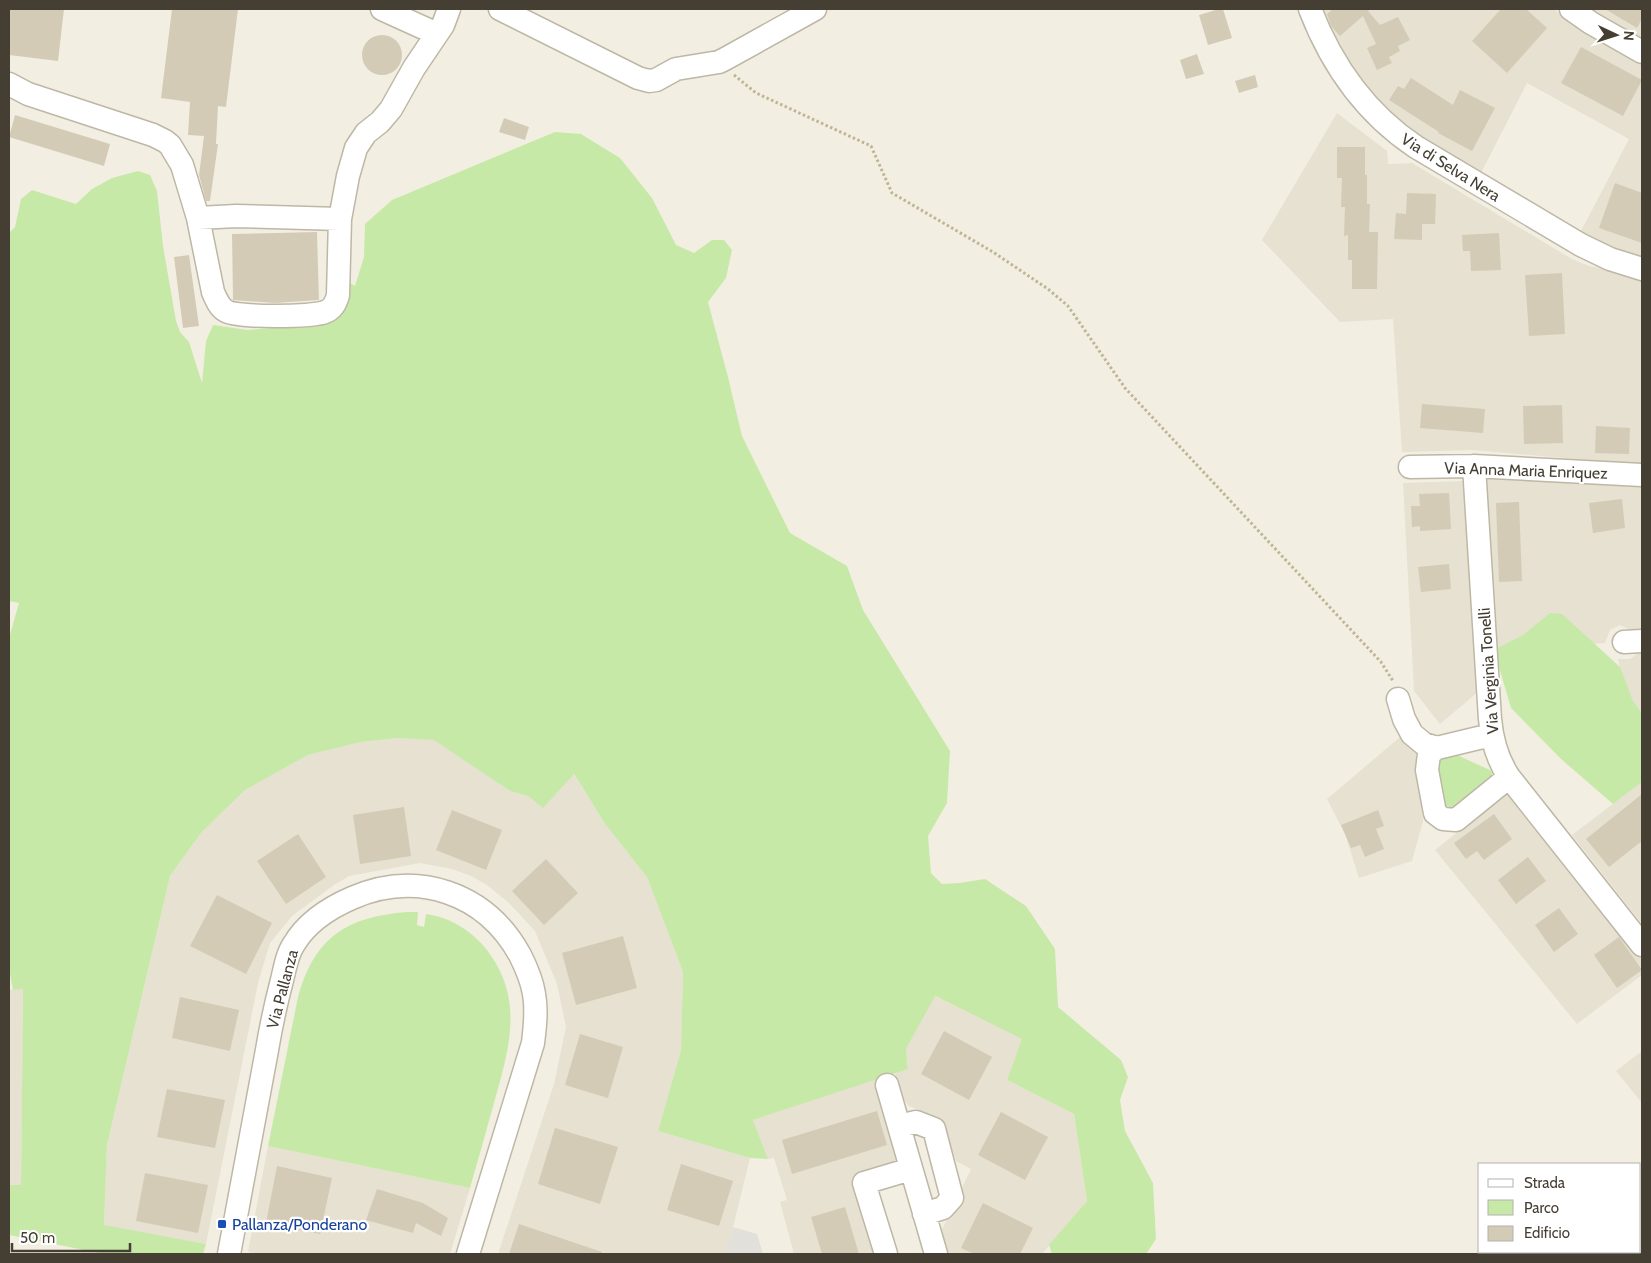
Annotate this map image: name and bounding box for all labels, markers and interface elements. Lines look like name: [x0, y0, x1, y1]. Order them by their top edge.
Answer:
north arrow: [1591, 10, 1641, 60]
text: N: [1620, 30, 1638, 41]
street label: Via di Selva Nera: [1398, 129, 1504, 206]
street label: Via Anna Maria Enriquez: [1444, 458, 1609, 483]
street label: Via Verginia Tonelli: [1475, 607, 1502, 735]
street label: Via Pallanza: [263, 947, 302, 1031]
legend: [1478, 1163, 1641, 1253]
text: Strada: [1524, 1174, 1566, 1192]
text: Parco: [1524, 1199, 1559, 1217]
place label: Pallanza/Ponderano: [232, 1215, 367, 1234]
marker: Pallanza/Ponderano: [216, 1218, 228, 1230]
scale bar: [12, 1220, 130, 1252]
text: Edificio: [1524, 1224, 1570, 1242]
text: 50 m: [20, 1229, 55, 1247]

